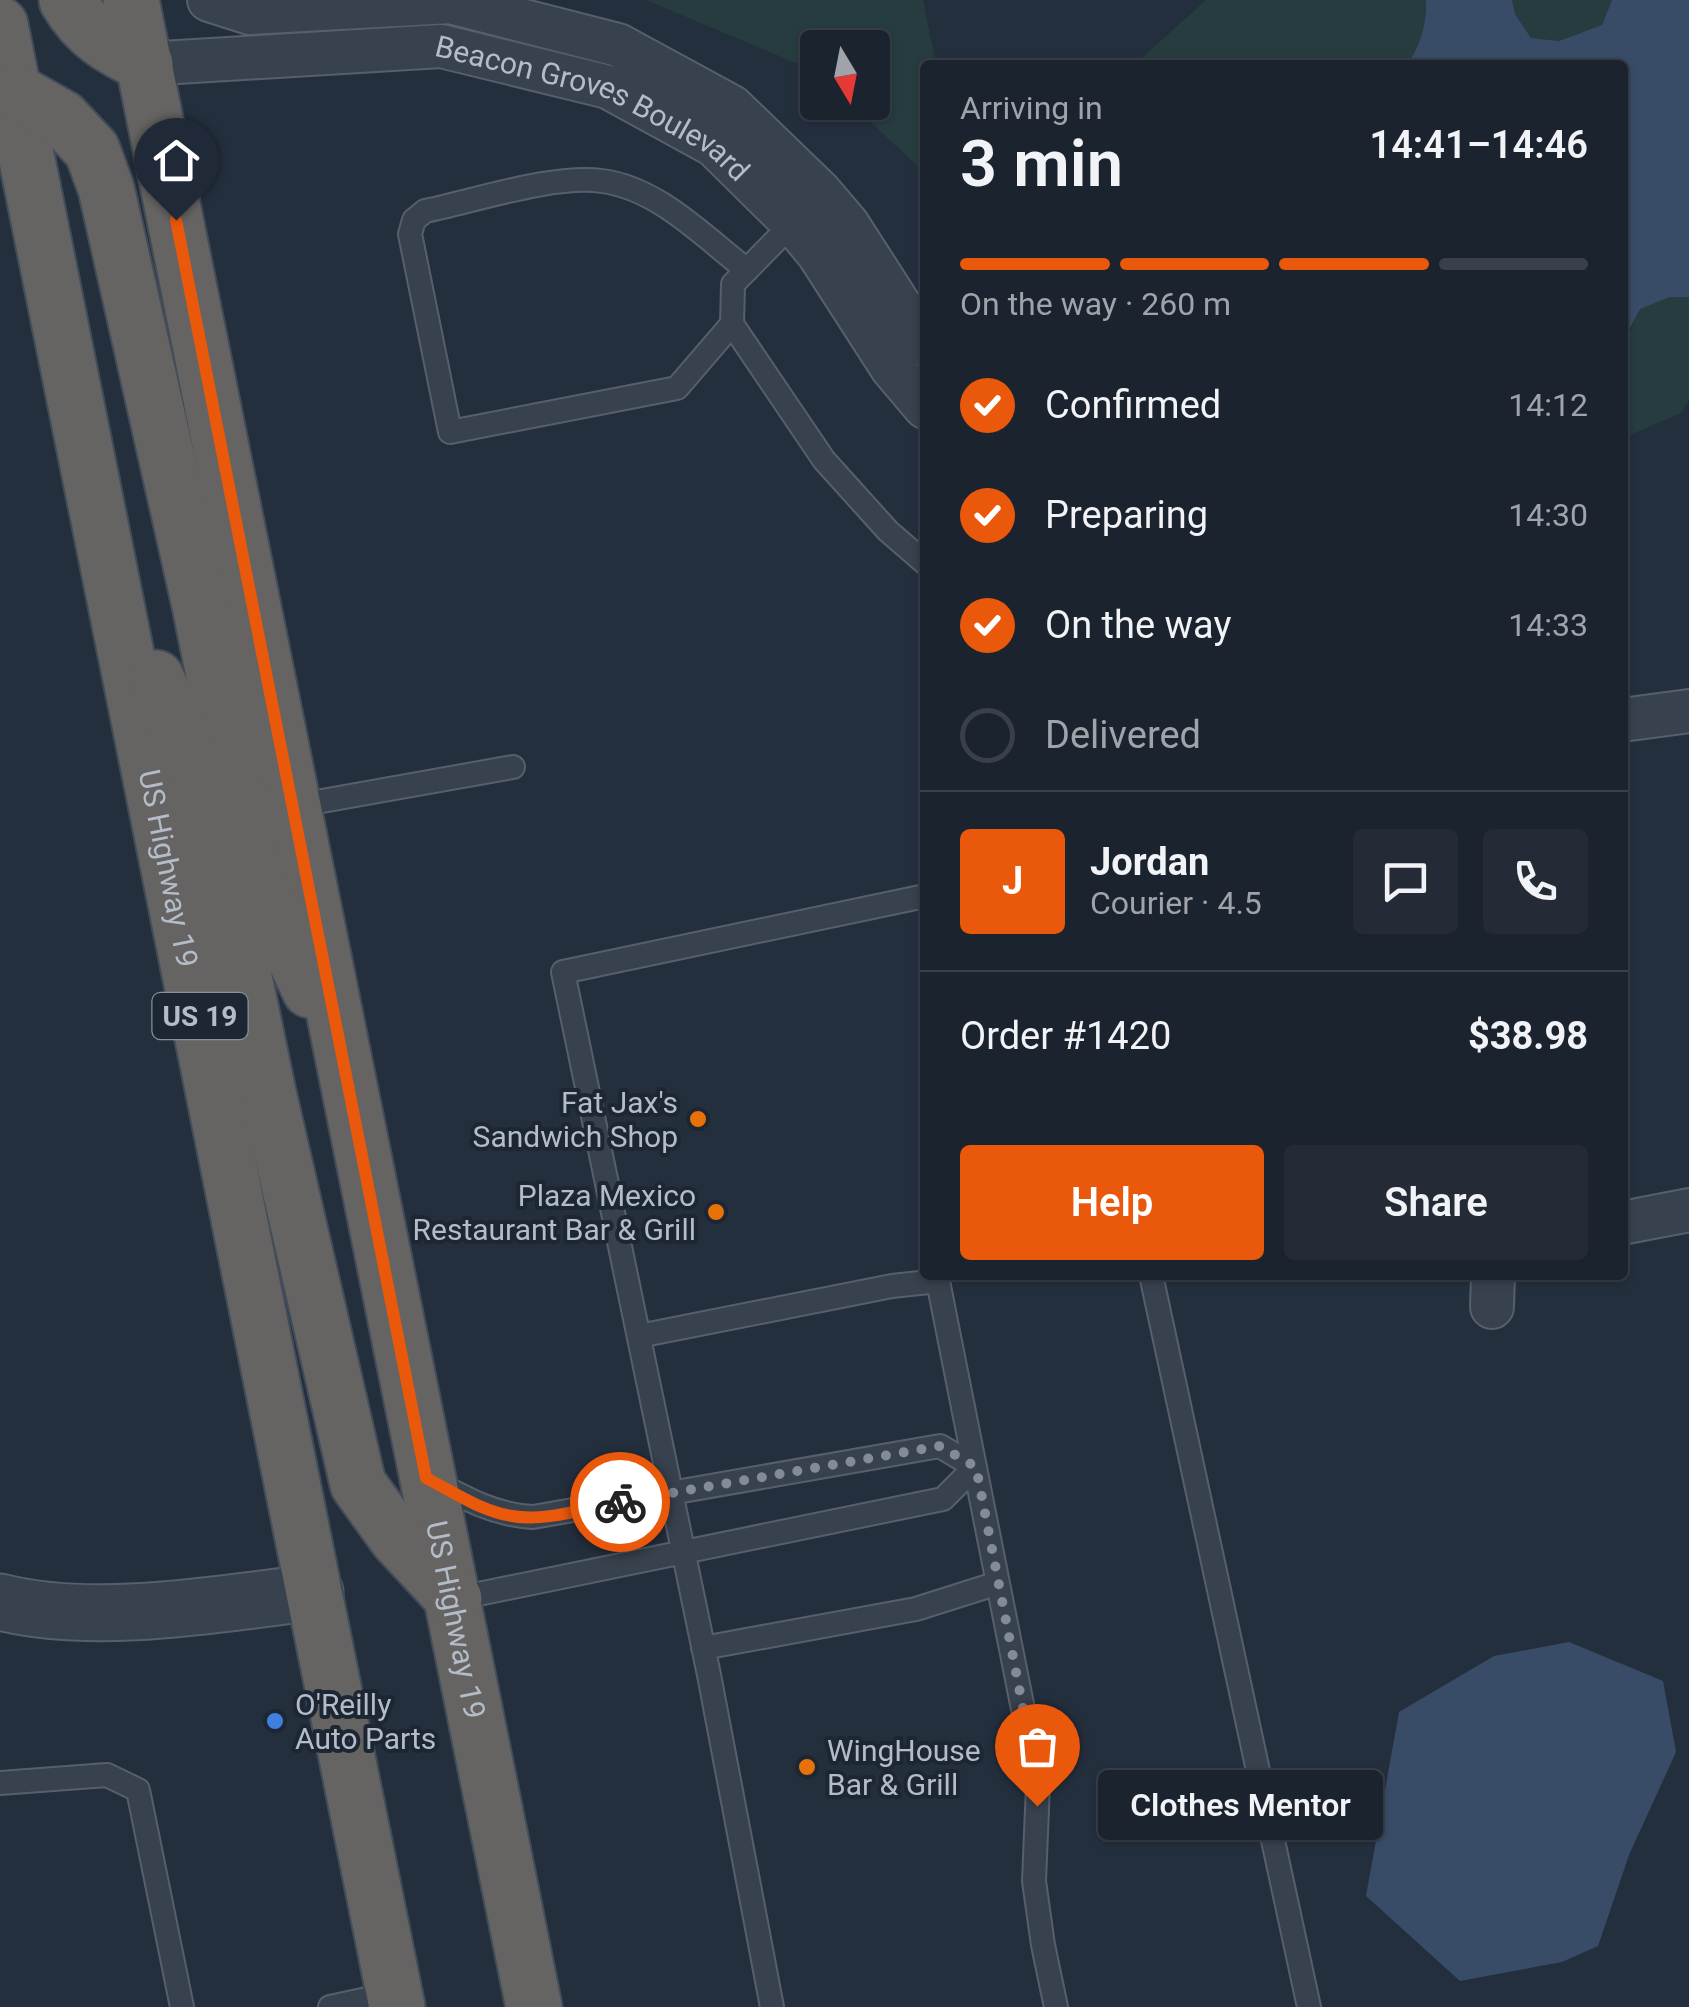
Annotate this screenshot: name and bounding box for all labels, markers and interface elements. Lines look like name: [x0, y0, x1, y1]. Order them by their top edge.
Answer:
street label: Beacon Groves Boulevard: [432, 28, 757, 188]
north arrow: [800, 30, 890, 120]
map controls: [800, 30, 890, 120]
text: Arriving in: [960, 89, 1103, 127]
pin: [134, 118, 219, 221]
text: 14:41–14:46: [1369, 123, 1588, 167]
text: 3 min: [960, 126, 1123, 202]
icon: home: [149, 133, 204, 188]
text: On the way · 260 m: [960, 285, 1231, 323]
icon: check: [960, 378, 1015, 433]
text: Confirmed: [1045, 383, 1221, 427]
text: 14:12: [1508, 386, 1588, 424]
icon: check: [960, 488, 1015, 543]
text: Preparing: [1045, 493, 1208, 537]
text: 14:30: [1508, 496, 1588, 534]
icon: check: [960, 598, 1015, 653]
text: On the way: [1045, 603, 1231, 647]
text: 14:33: [1508, 606, 1588, 644]
text: Delivered: [1045, 713, 1201, 757]
street label: US Highway 19: [132, 766, 206, 970]
button: chat: [1353, 829, 1458, 934]
button: phone: [1483, 829, 1588, 934]
text: Jordan: [1090, 840, 1209, 884]
text: J: [1002, 859, 1023, 903]
text: Courier · 4.5: [1090, 884, 1262, 922]
road number: US 19: [152, 993, 248, 1039]
text: Order #1420: [960, 1014, 1171, 1058]
text: $38.98: [1468, 1014, 1588, 1058]
place label: Fat Jax's Sandwich Shop: [473, 1085, 678, 1154]
marker: Fat Jax's Sandwich Shop: [687, 1108, 709, 1130]
button: Help: [960, 1145, 1264, 1260]
button: Share: [1284, 1145, 1588, 1260]
place label: Plaza Mexico Restaurant Bar & Grill: [413, 1178, 696, 1247]
marker: Plaza Mexico Restaurant Bar & Grill: [705, 1201, 727, 1223]
courier: [570, 1452, 670, 1552]
icon: bike: [593, 1475, 648, 1530]
street label: US Highway 19: [419, 1518, 493, 1722]
place label: O'Reilly Auto Parts: [295, 1687, 436, 1756]
pin: [995, 1704, 1080, 1807]
marker: O'Reilly Auto Parts: [264, 1710, 286, 1732]
icon: bag: [1010, 1719, 1065, 1774]
place label: WingHouse Bar & Grill: [827, 1733, 981, 1802]
marker: WingHouse Bar & Grill: [796, 1756, 818, 1778]
callout: Clothes Mentor: [1097, 1771, 1382, 1841]
text: Clothes Mentor: [1130, 1786, 1351, 1824]

